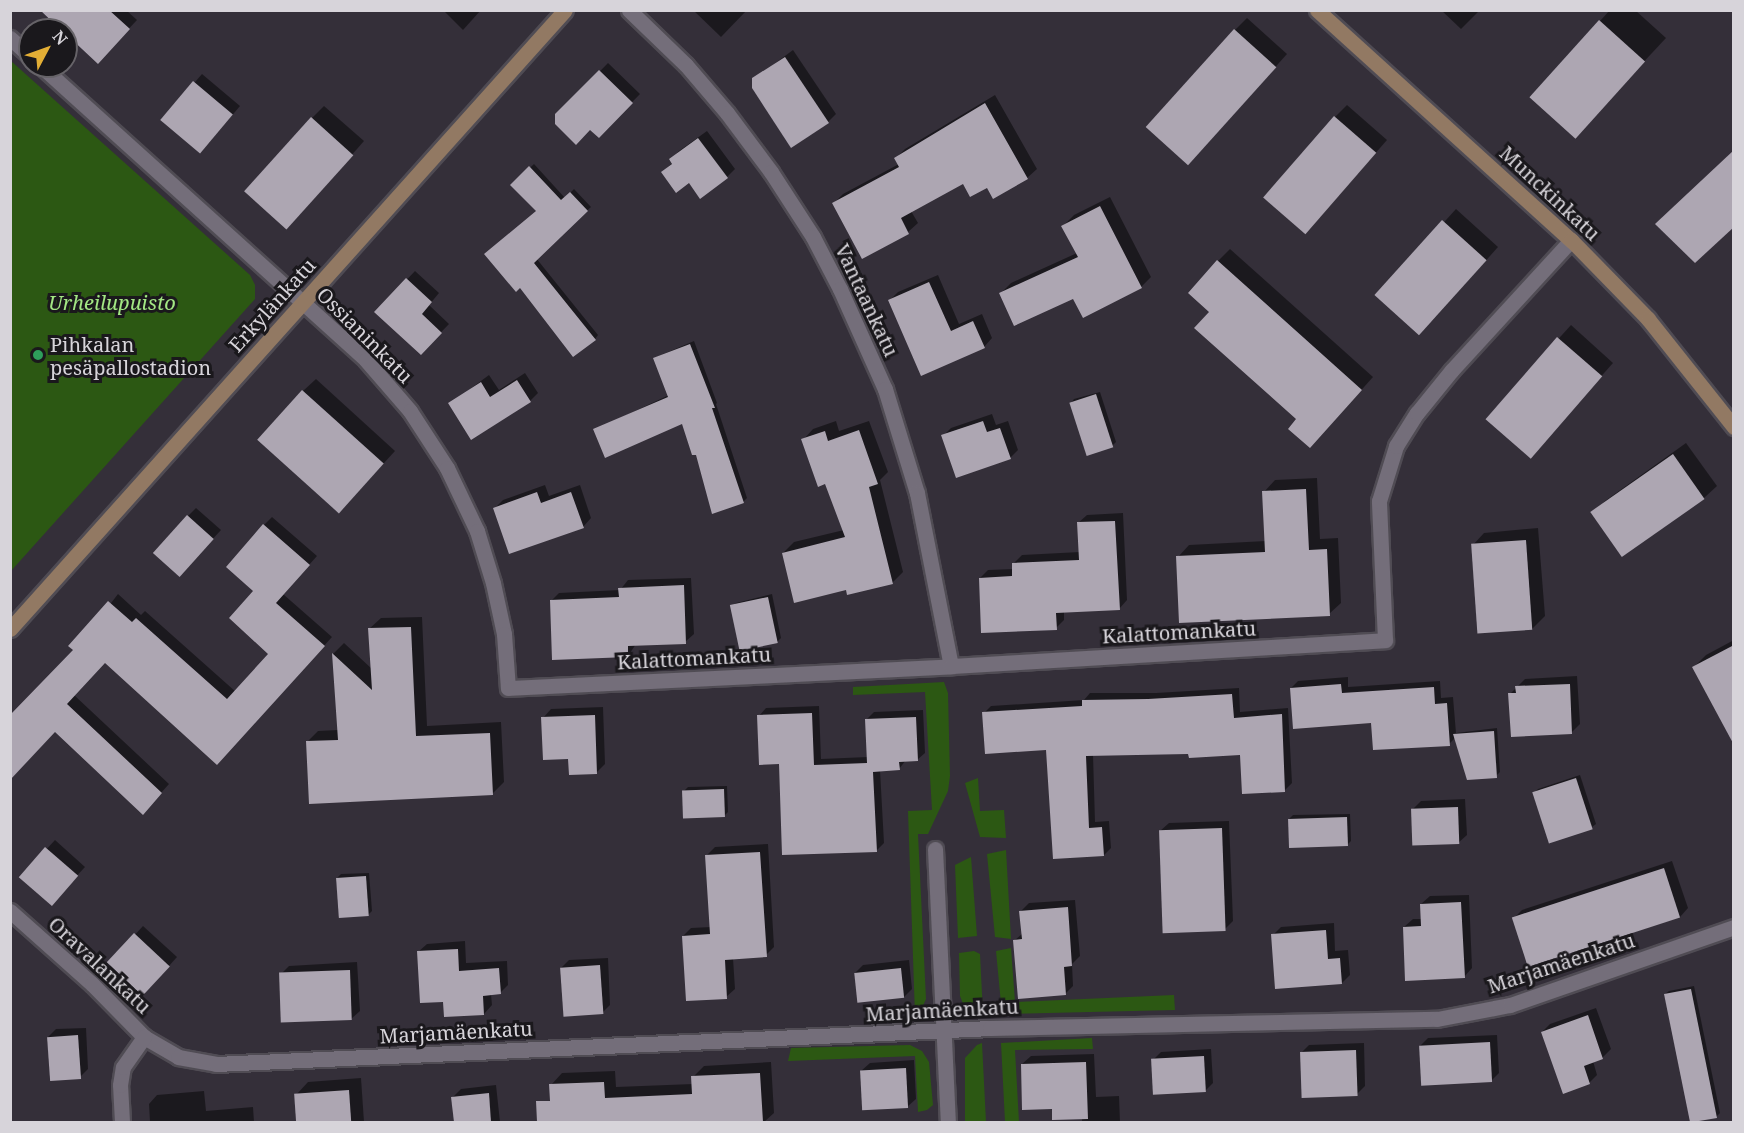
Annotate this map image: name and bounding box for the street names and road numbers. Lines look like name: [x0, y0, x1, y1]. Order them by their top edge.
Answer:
street label: Munckinkatu: [1495, 141, 1605, 245]
street label: Vantaankatu: [830, 240, 904, 360]
street label: Erkylänkatu: [224, 253, 320, 357]
street label: Ossianinkatu: [312, 282, 418, 388]
street label: Kalattomankatu: [1101, 616, 1257, 648]
street label: Kalattomankatu: [616, 642, 772, 674]
street label: Oravalankatu: [44, 912, 156, 1018]
street label: Marjamäenkatu: [1484, 928, 1638, 998]
street label: Marjamäenkatu: [865, 994, 1019, 1026]
street label: Marjamäenkatu: [379, 1016, 533, 1048]

